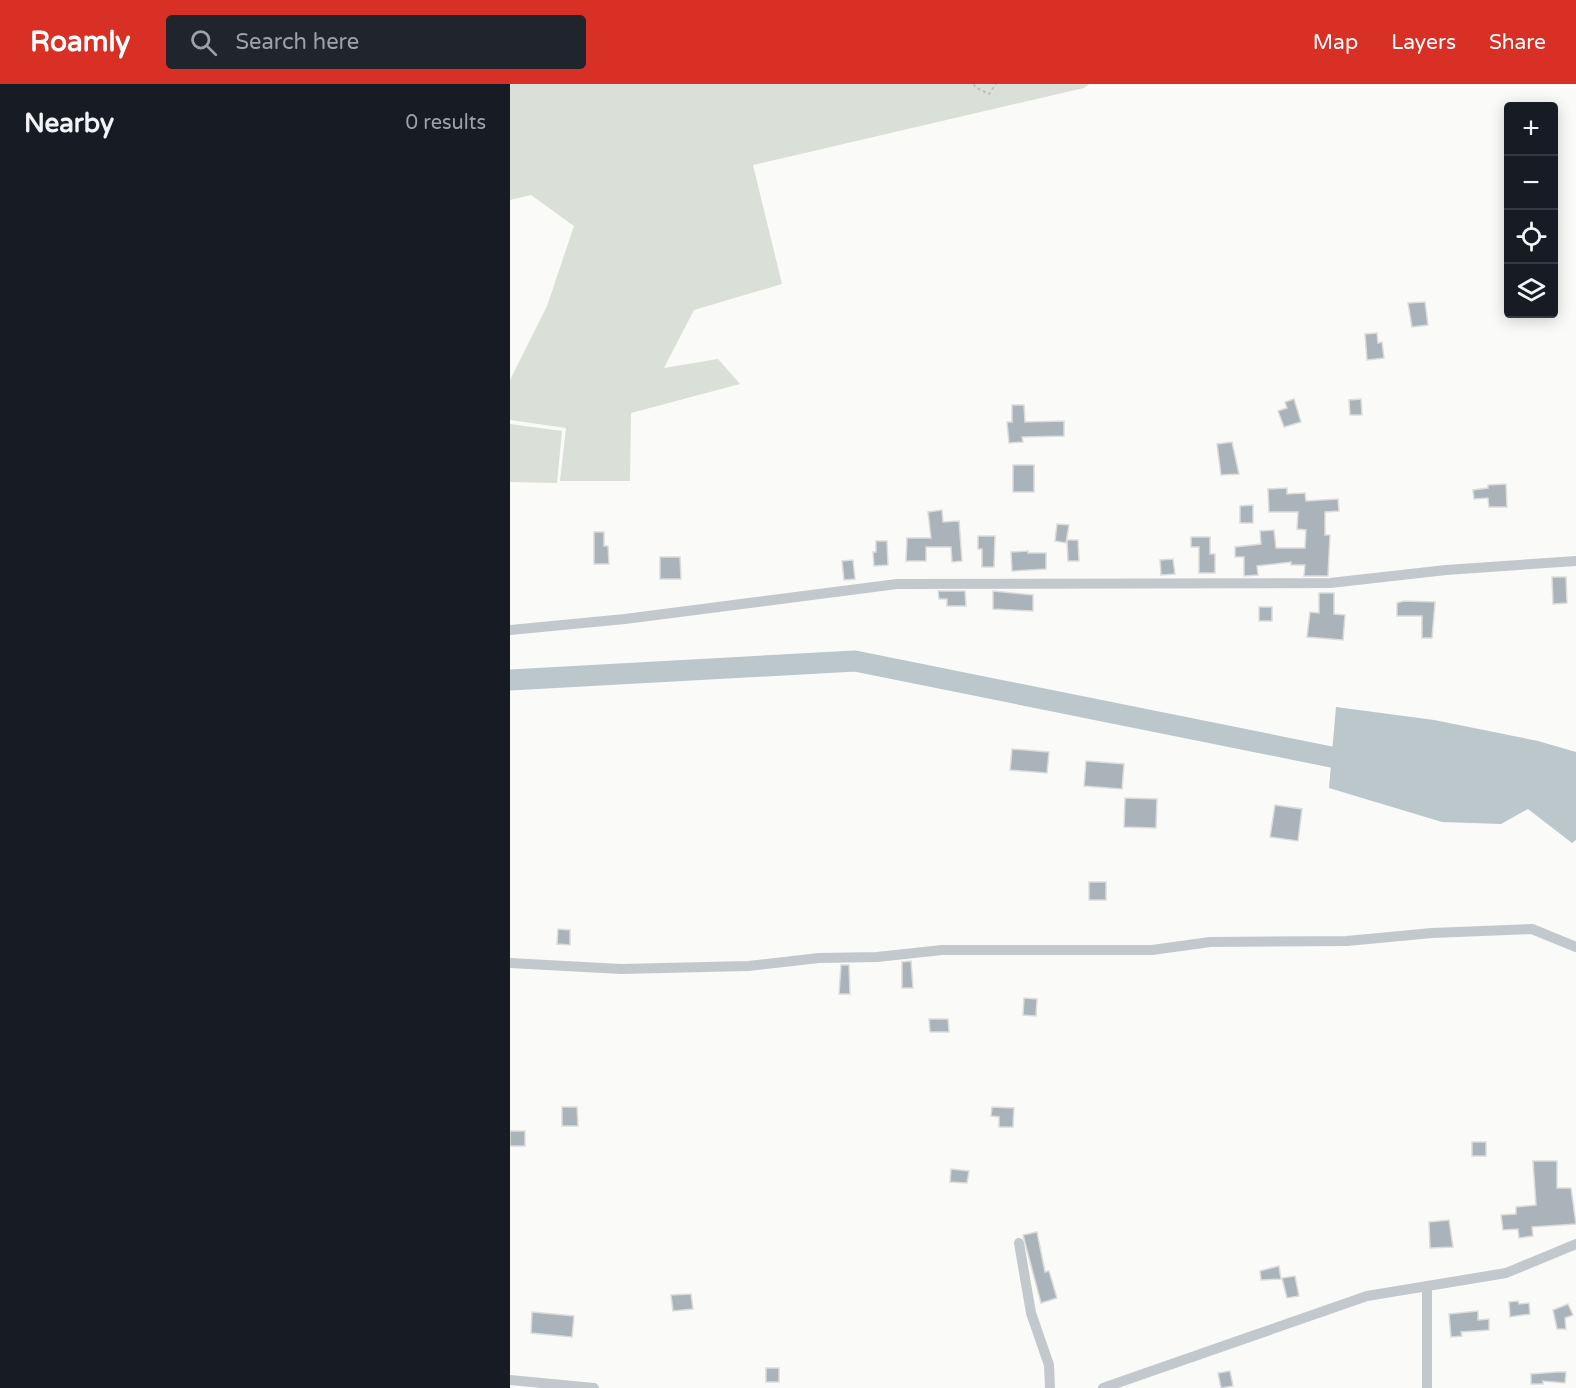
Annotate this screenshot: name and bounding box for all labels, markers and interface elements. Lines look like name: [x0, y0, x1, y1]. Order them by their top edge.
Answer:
search box: [166, 15, 586, 69]
text: Roamly: [30, 25, 130, 59]
icon: search: [187, 26, 220, 59]
text: Search here: [235, 29, 359, 55]
text: Map: [1313, 30, 1358, 55]
text: Layers: [1391, 30, 1456, 55]
text: Share: [1489, 30, 1546, 55]
map controls: [1504, 102, 1558, 318]
button: +: [1504, 102, 1558, 156]
text: Nearby: [24, 108, 114, 139]
text: 0 results: [406, 111, 486, 135]
button: −: [1504, 156, 1558, 210]
button: locate: [1504, 210, 1558, 264]
button: layers: [1504, 264, 1558, 318]

